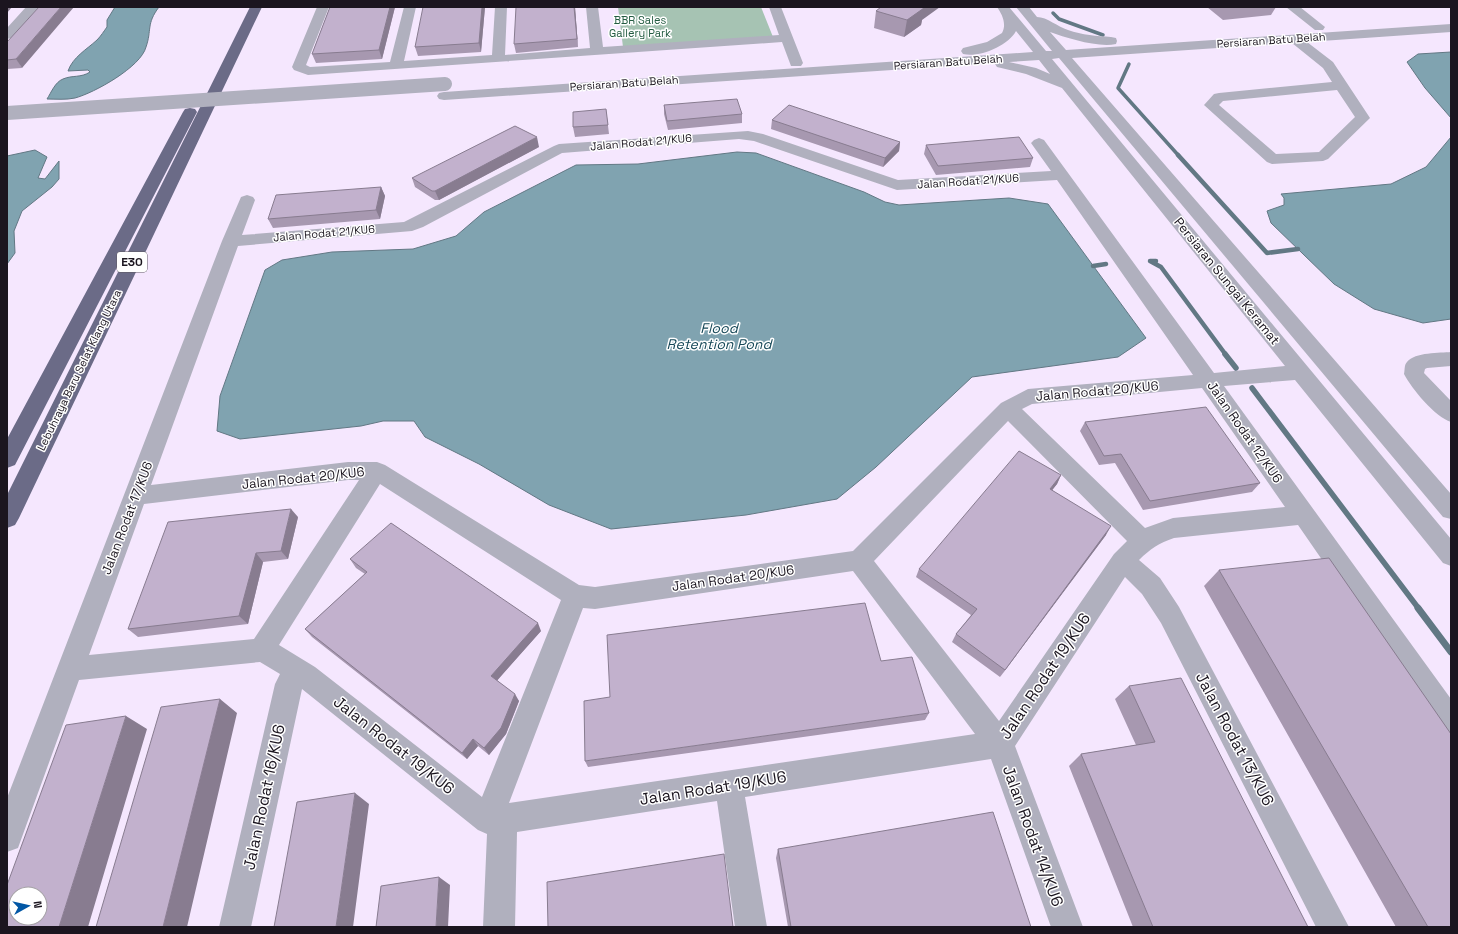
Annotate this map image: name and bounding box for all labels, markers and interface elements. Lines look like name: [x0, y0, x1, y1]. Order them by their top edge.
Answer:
park label: BBR Sales Gallery Park: [609, 13, 671, 40]
street label: Persiaran Batu Belah: [1216, 29, 1326, 51]
street label: Persiaran Batu Belah: [893, 51, 1003, 73]
street label: Persiaran Batu Belah: [569, 72, 679, 94]
street label: Jalan Rodat 21/KU6: [590, 131, 693, 153]
street label: Jalan Rodat 21/KU6: [917, 170, 1020, 192]
street label: Persiaran Sungai Keramat: [1170, 214, 1284, 348]
street label: Jalan Rodat 21/KU6: [273, 222, 376, 244]
road number: E30: [117, 252, 147, 272]
street label: Lebuhraya Baru Selat Klang Utara: [34, 287, 124, 453]
water label: Flood Retention Pond: [667, 319, 773, 353]
street label: Jalan Rodat 20/KU6: [1035, 377, 1159, 405]
street label: Jalan Rodat 12/KU6: [1203, 378, 1287, 486]
street label: Jalan Rodat 17/KU6: [98, 459, 156, 577]
street label: Jalan Rodat 20/KU6: [241, 463, 365, 493]
street label: Jalan Rodat 20/KU6: [671, 561, 795, 595]
street label: Jalan Rodat 19/KU6: [995, 609, 1095, 743]
street label: Jalan Rodat 13/KU6: [1191, 669, 1279, 809]
street label: Jalan Rodat 19/KU6: [329, 691, 459, 799]
street label: Jalan Rodat 16/KU6: [238, 722, 290, 872]
street label: Jalan Rodat 14/KU6: [998, 763, 1068, 909]
street label: Jalan Rodat 19/KU6: [638, 766, 788, 810]
north arrow: [8, 886, 48, 926]
text: N: [30, 900, 45, 909]

